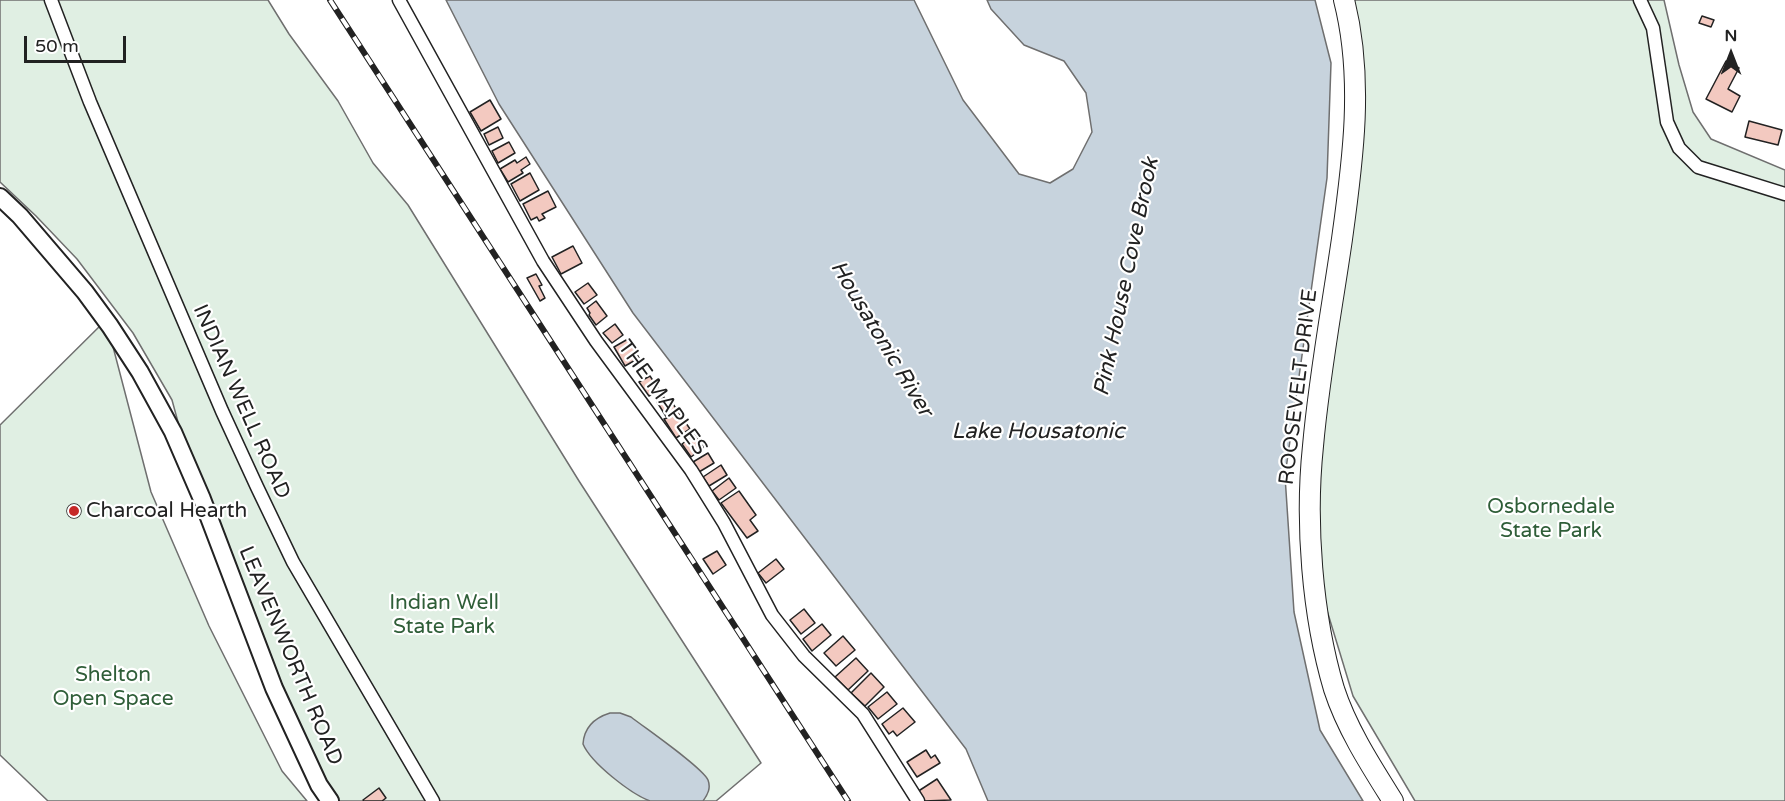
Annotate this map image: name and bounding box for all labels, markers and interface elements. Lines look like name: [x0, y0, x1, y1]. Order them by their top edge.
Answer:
scale bar: [27, 24, 129, 62]
north arrow: [1701, 24, 1761, 84]
text: N: [1725, 26, 1737, 46]
text: 50 m: [35, 35, 79, 57]
water label: Pink House Cove Brook: [1089, 156, 1165, 398]
water label: Housatonic River: [824, 256, 938, 422]
street label: ROOSEVELT DRIVE: [1274, 288, 1324, 486]
street label: INDIAN WELL ROAD: [187, 301, 295, 503]
street label: THE MAPLES: [612, 336, 712, 460]
water label: Lake Housatonic: [952, 419, 1124, 445]
park label: Osbornedale State Park: [1487, 494, 1615, 544]
place label: Charcoal Hearth: [86, 498, 247, 524]
marker: Charcoal Hearth: [67, 504, 81, 518]
street label: LEAVENWORTH ROAD: [232, 543, 348, 769]
park label: Indian Well State Park: [389, 590, 499, 640]
park label: Shelton Open Space: [52, 662, 174, 712]

